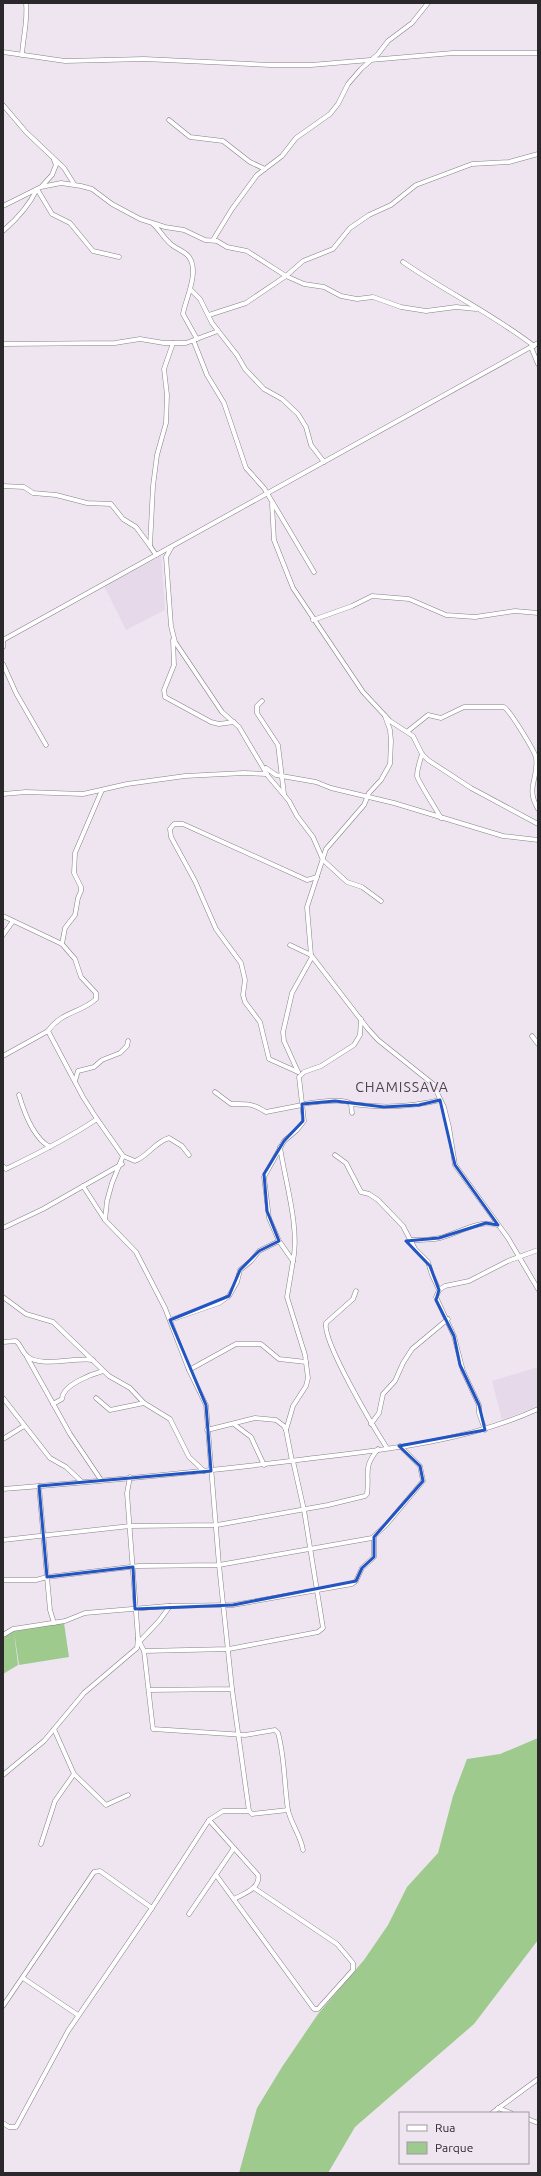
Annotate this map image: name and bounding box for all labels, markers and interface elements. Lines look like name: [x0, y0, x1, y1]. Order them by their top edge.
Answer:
district label: CHAMISSAVA: [355, 1079, 449, 1095]
legend: [399, 2112, 529, 2164]
text: Rua: [435, 2121, 456, 2134]
text: Parque: [435, 2141, 473, 2154]

